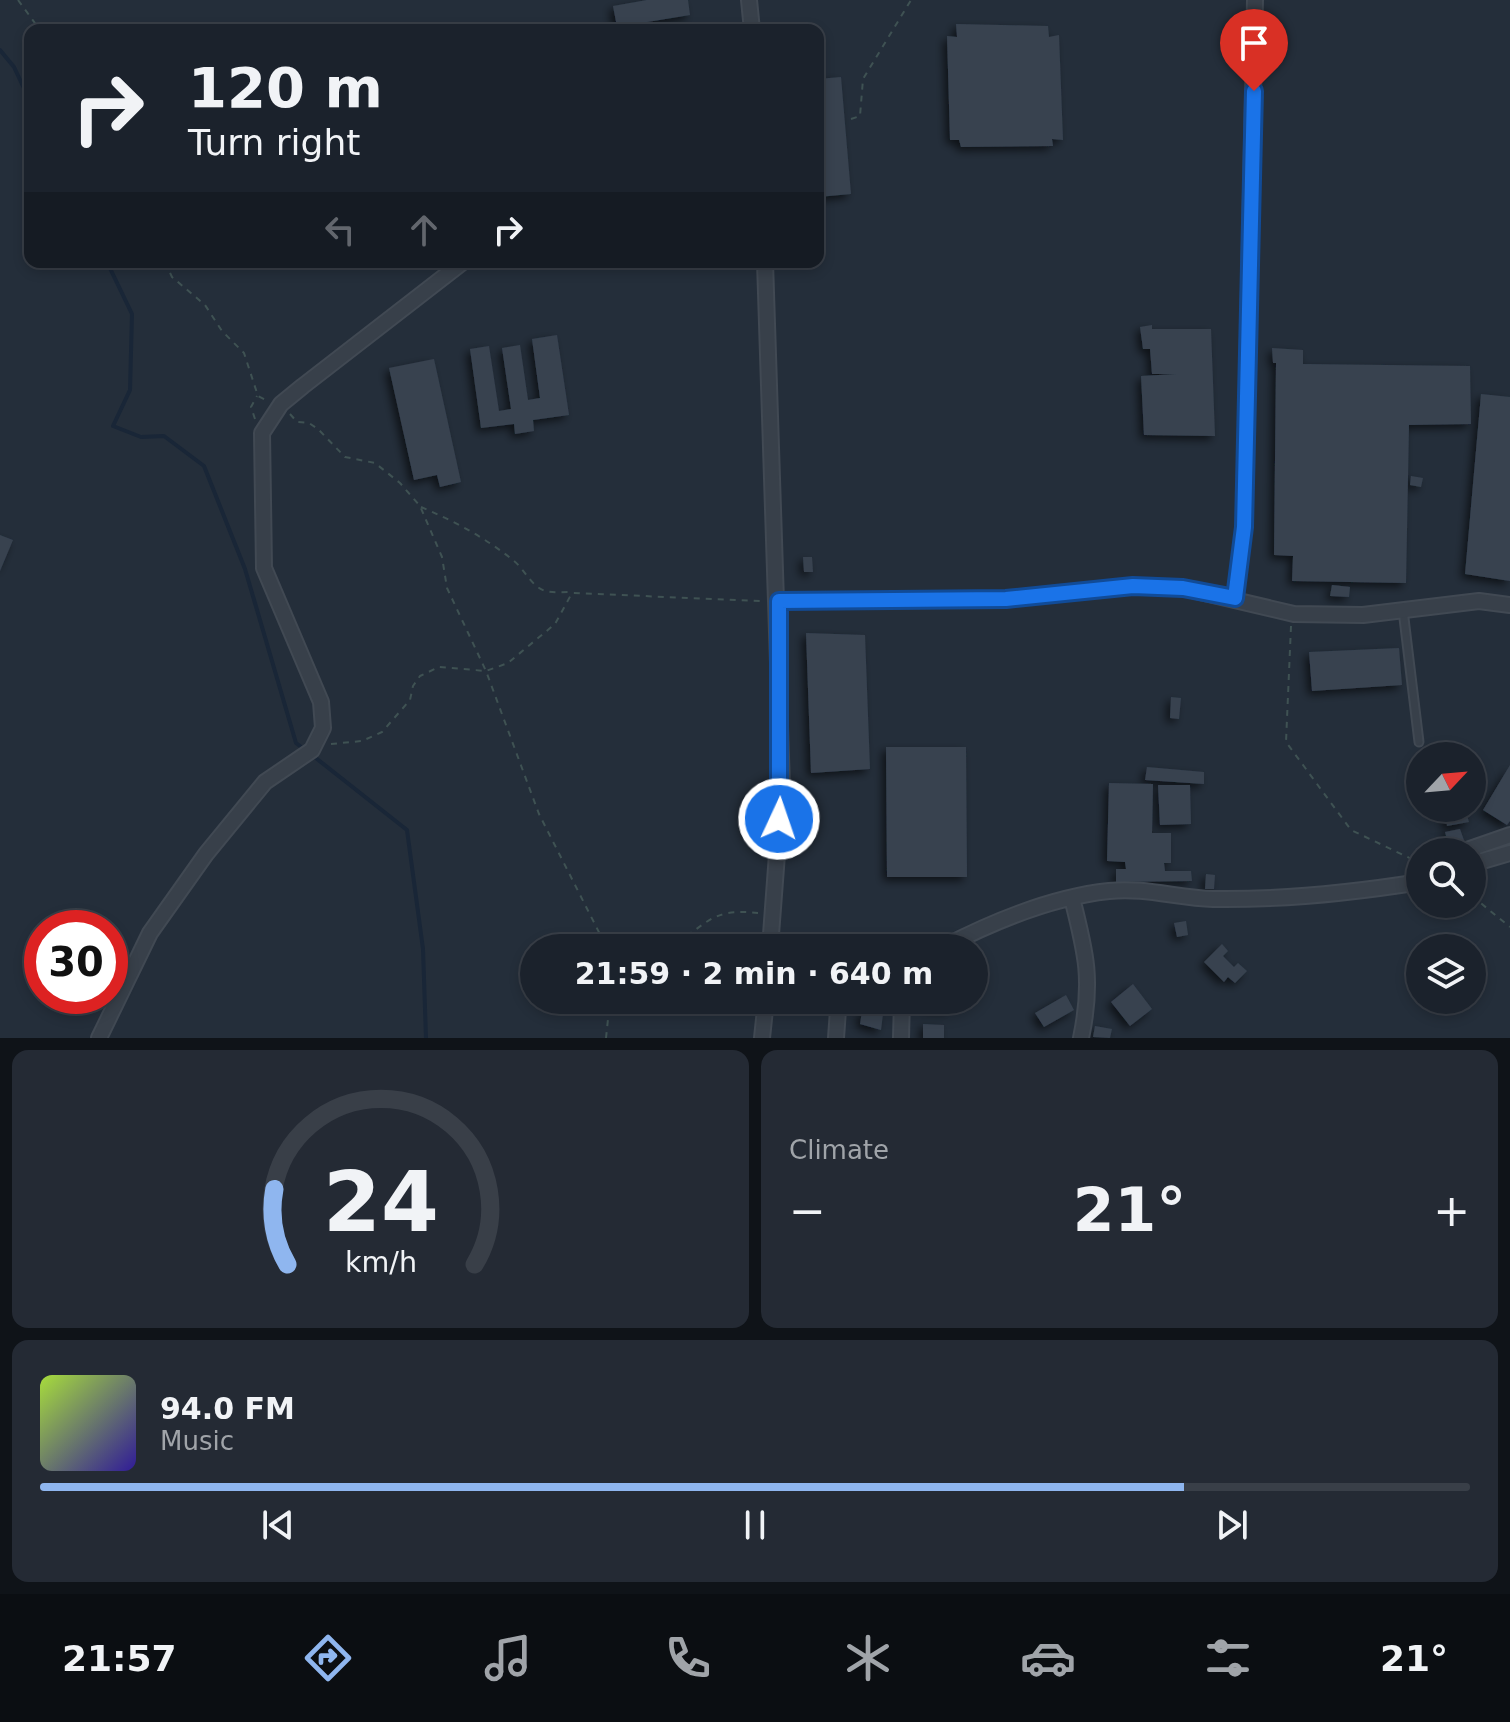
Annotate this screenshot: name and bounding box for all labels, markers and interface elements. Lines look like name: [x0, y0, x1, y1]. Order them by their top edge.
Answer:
pin: [1220, 9, 1288, 91]
icon: arrive: [1232, 21, 1276, 65]
text: 120 m: [188, 55, 383, 120]
icon: right: [56, 56, 160, 160]
text: Turn right: [188, 122, 360, 163]
icon: left: [318, 208, 362, 252]
icon: ahead: [402, 208, 446, 252]
icon: right: [486, 208, 530, 252]
north arrow: [1406, 742, 1486, 822]
map controls: [1406, 742, 1486, 1014]
position arrow: [737, 777, 821, 861]
button: search: [1406, 838, 1486, 918]
speed limit sign: 30: [24, 910, 128, 1014]
button: layers: [1406, 934, 1486, 1014]
text: 21:59 · 2 min · 640 m: [575, 956, 933, 991]
text: Climate: [789, 1135, 889, 1165]
text: 24: [323, 1154, 438, 1251]
text: 21°: [1073, 1175, 1186, 1245]
text: −: [789, 1185, 826, 1236]
text: +: [1433, 1185, 1470, 1236]
text: km/h: [344, 1245, 417, 1279]
text: 94.0 FM: [160, 1391, 295, 1426]
text: Music: [160, 1426, 234, 1456]
icon: previous: [256, 1503, 300, 1547]
icon: pause: [733, 1503, 777, 1547]
icon: next: [1210, 1503, 1254, 1547]
icon: directions: [300, 1630, 356, 1686]
icon: music: [480, 1630, 536, 1686]
icon: phone: [660, 1630, 716, 1686]
icon: climate: [840, 1630, 896, 1686]
icon: car: [1020, 1630, 1076, 1686]
icon: filters: [1200, 1630, 1256, 1686]
text: 21:57: [62, 1638, 177, 1679]
text: 21°: [1380, 1638, 1448, 1679]

